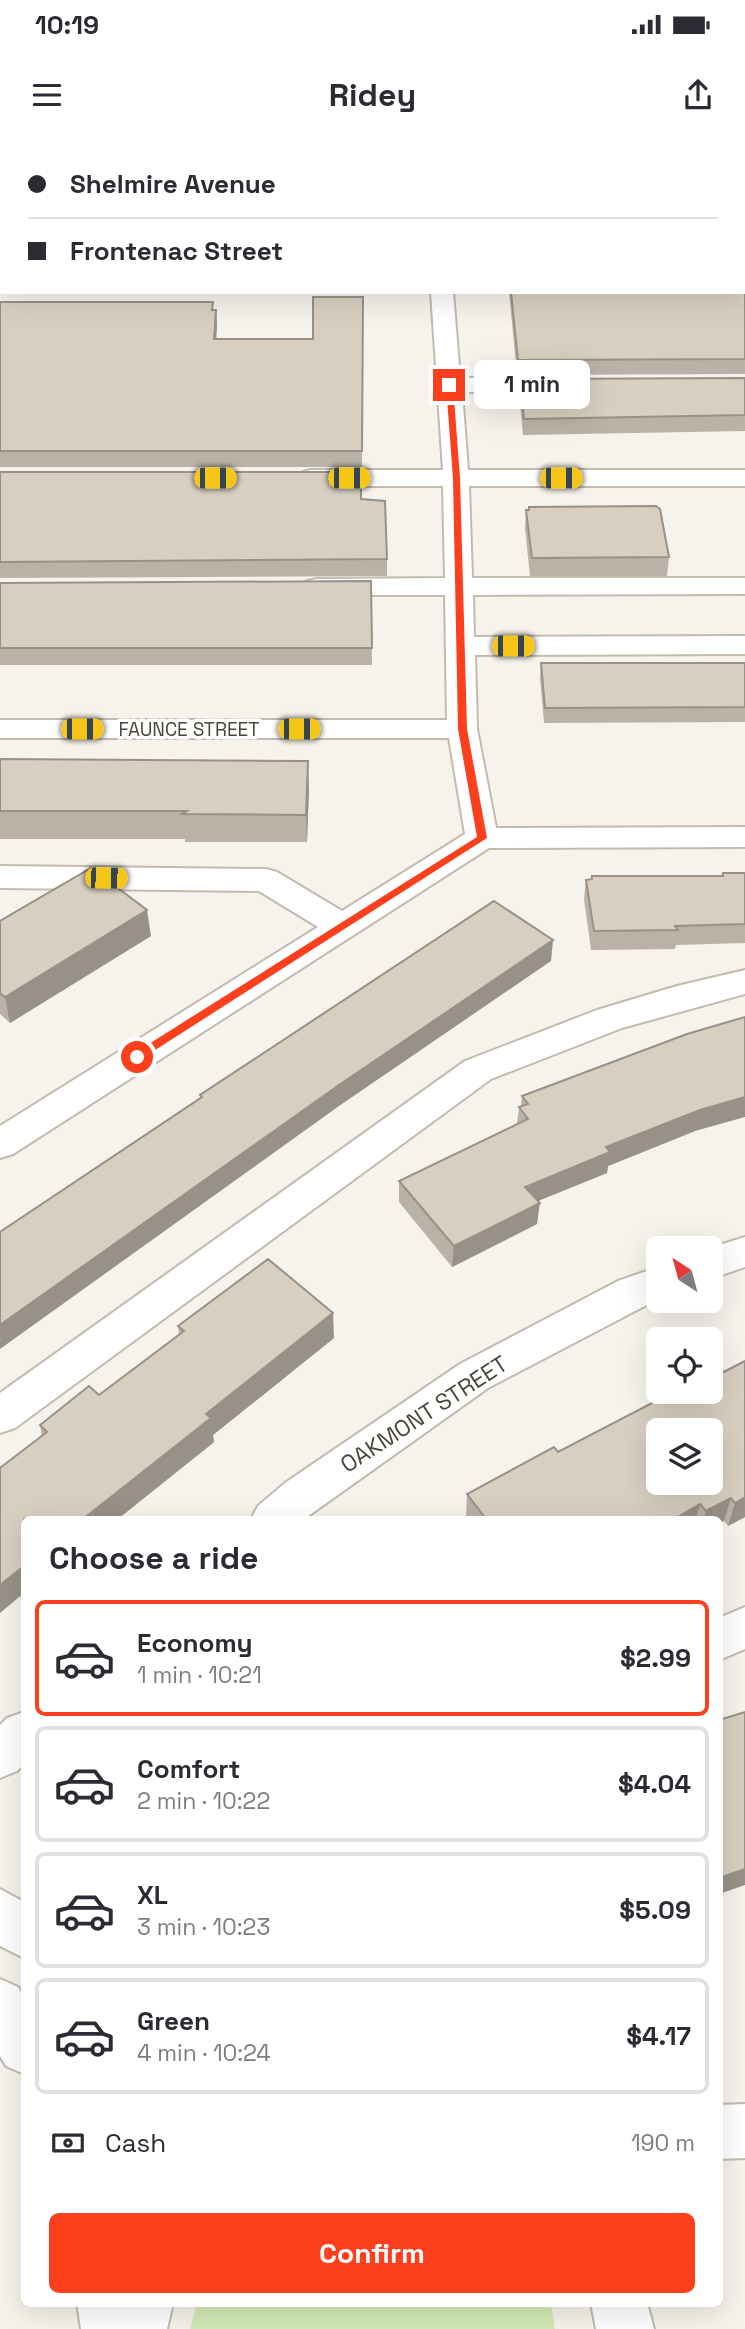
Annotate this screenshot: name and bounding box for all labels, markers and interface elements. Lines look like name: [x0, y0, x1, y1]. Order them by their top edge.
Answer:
text: 10:19: [35, 8, 99, 42]
text: Ridey: [329, 75, 416, 115]
icon: menu: [28, 76, 66, 114]
icon: share: [679, 76, 717, 114]
text: Shelmire Avenue: [70, 167, 276, 201]
text: Frontenac Street: [70, 234, 283, 268]
callout: 1 min: [474, 360, 589, 410]
route end: [433, 369, 465, 401]
text: 1 min: [504, 369, 560, 399]
car: [195, 468, 237, 489]
car: [329, 468, 371, 489]
car: [541, 468, 583, 489]
car: [493, 636, 535, 657]
street label: FAUNCE STREET: [119, 717, 259, 742]
car: [62, 719, 104, 740]
car: [279, 719, 321, 740]
car: [85, 867, 128, 889]
route start: [121, 1041, 153, 1073]
north arrow: [646, 1236, 723, 1312]
map controls: [646, 1236, 723, 1495]
button: locate: [646, 1327, 723, 1404]
street label: OAKMONT STREET: [334, 1349, 514, 1479]
button: layers: [646, 1418, 723, 1495]
text: Choose a ride: [49, 1538, 259, 1578]
text: Economy: [137, 1626, 253, 1660]
icon: car: [53, 1627, 116, 1690]
text: $2.99: [620, 1641, 691, 1675]
text: 1 min · 10:21: [137, 1660, 262, 1690]
text: Comfort: [137, 1752, 240, 1786]
icon: car: [53, 1753, 116, 1816]
text: $4.04: [618, 1767, 691, 1801]
text: 2 min · 10:22: [137, 1786, 270, 1816]
text: XL: [137, 1878, 168, 1912]
icon: car: [53, 1879, 116, 1942]
text: $5.09: [619, 1893, 691, 1927]
text: 3 min · 10:23: [137, 1912, 270, 1942]
text: Green: [137, 2004, 210, 2038]
icon: car: [53, 2005, 116, 2068]
text: $4.17: [626, 2019, 691, 2053]
text: 4 min · 10:24: [137, 2038, 271, 2068]
icon: cash: [49, 2124, 87, 2162]
text: Cash: [105, 2126, 166, 2160]
text: 190 m: [631, 2128, 695, 2158]
button: Confirm: [49, 2213, 695, 2293]

